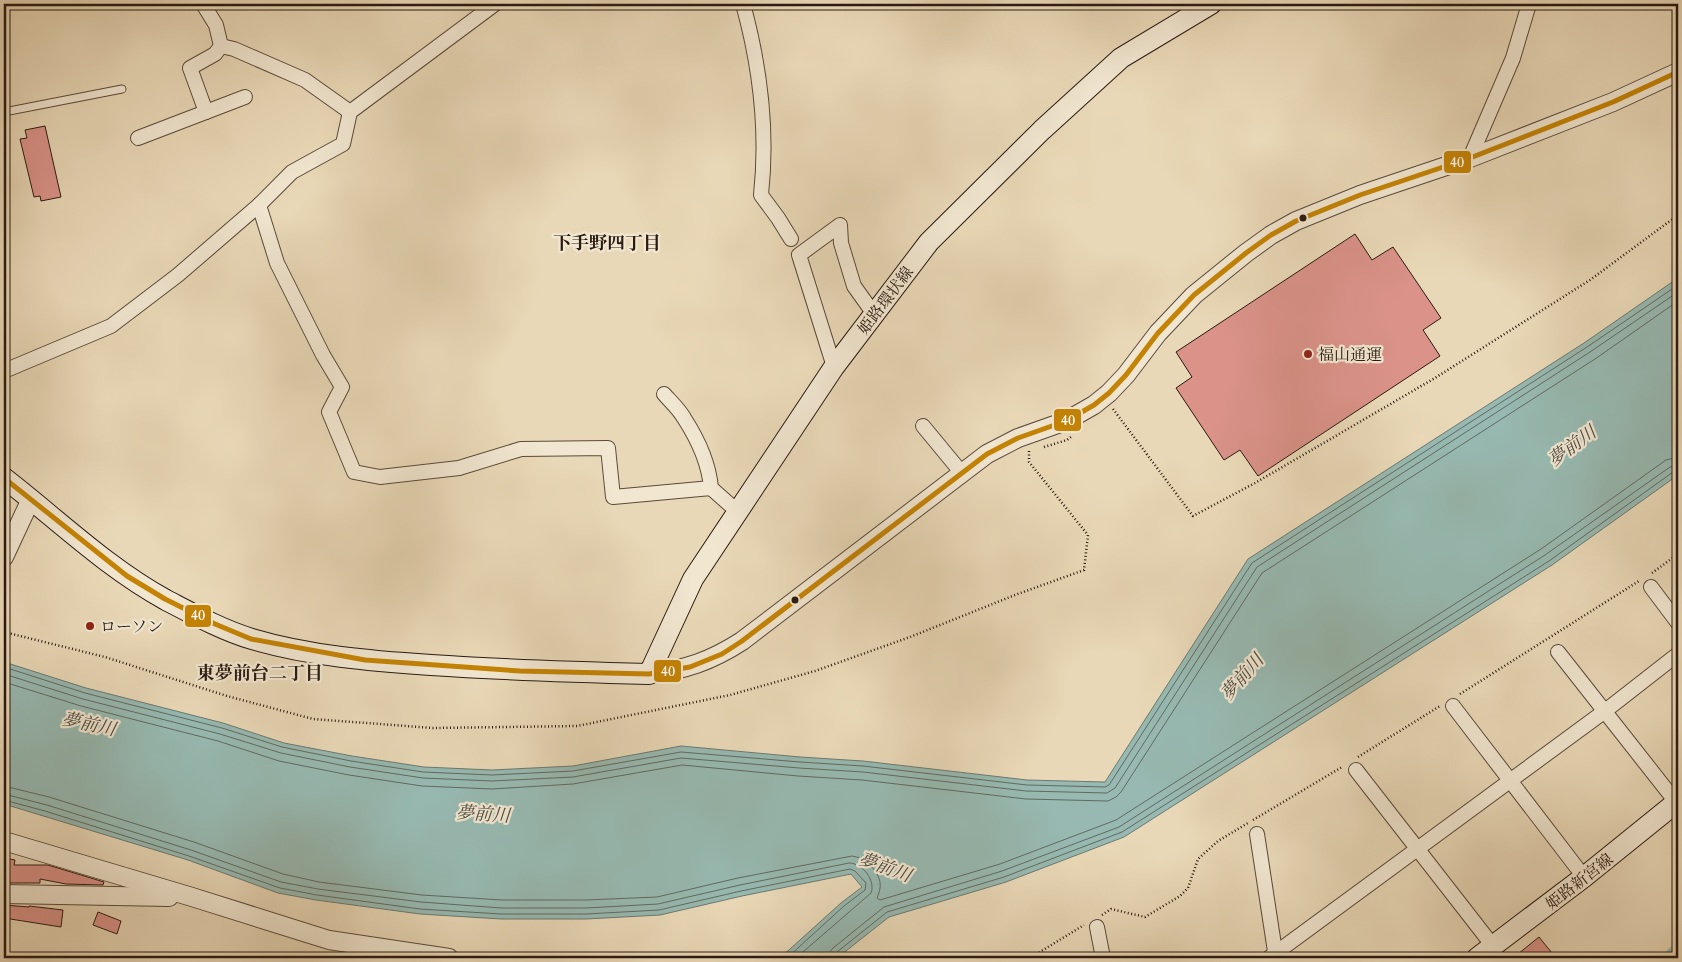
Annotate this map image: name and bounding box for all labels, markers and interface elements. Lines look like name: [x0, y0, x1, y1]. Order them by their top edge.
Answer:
line badge: 40: [1443, 150, 1472, 174]
text: 40: [1450, 153, 1464, 172]
unlabelled marker: [1298, 213, 1308, 223]
district label: 下手野四丁目: [553, 231, 661, 256]
street label: 姫路環状線: [853, 262, 919, 339]
place label: 福山通運: [1318, 344, 1382, 366]
marker: 福山通運: [1302, 348, 1314, 360]
line badge: 40: [1053, 408, 1082, 432]
text: 40: [1061, 411, 1075, 430]
water label: 夢前川: [1543, 419, 1603, 472]
unlabelled marker: [790, 595, 800, 605]
line badge: 40: [184, 604, 212, 628]
text: 40: [191, 606, 205, 625]
place label: ローソン: [100, 616, 163, 638]
marker: ローソン: [84, 620, 96, 632]
water label: 夢前川: [1215, 647, 1271, 706]
line badge: 40: [653, 659, 682, 683]
district label: 東夢前台二丁目: [197, 661, 323, 686]
text: 40: [661, 662, 675, 681]
water label: 夢前川: [60, 707, 120, 743]
water label: 夢前川: [455, 800, 513, 829]
water label: 夢前川: [855, 846, 916, 889]
street label: 姫路新宮線: [1541, 848, 1618, 915]

